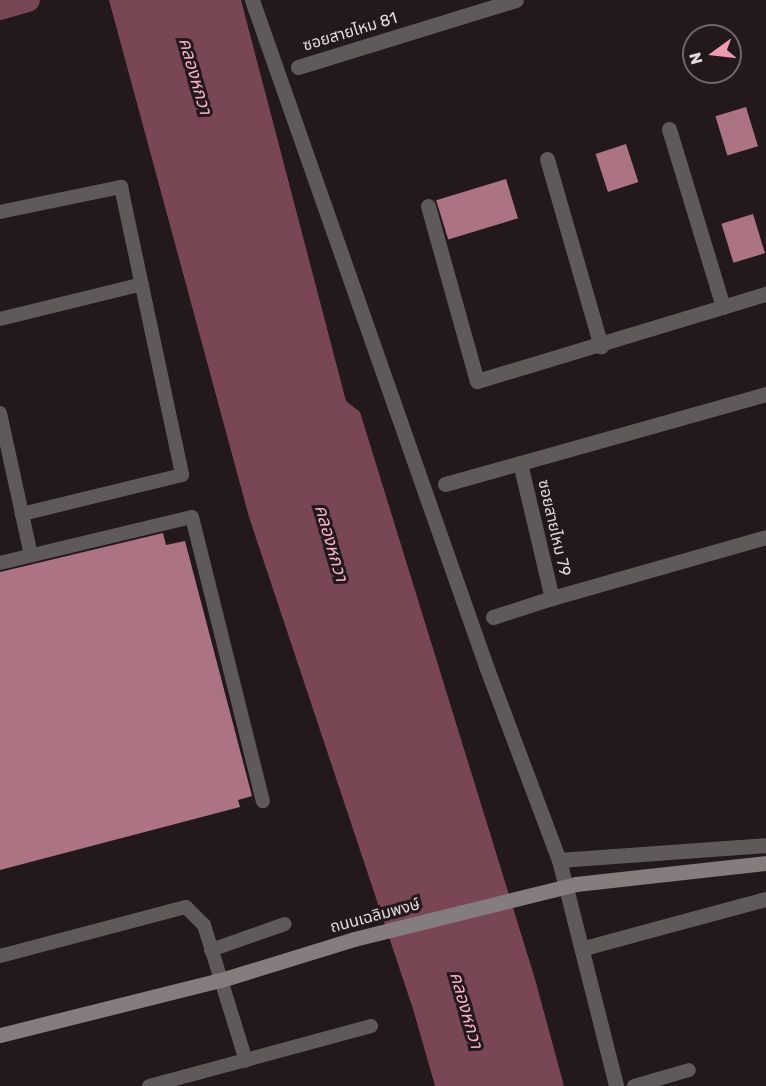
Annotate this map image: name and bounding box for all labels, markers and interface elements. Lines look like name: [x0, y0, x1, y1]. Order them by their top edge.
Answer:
street label: ซอยสายไหม 81: [300, 9, 400, 55]
north arrow: [682, 24, 742, 84]
water label: คลองหกวา: [174, 35, 216, 117]
text: N: [685, 50, 707, 66]
street label: ซอยสายไหม 79: [534, 478, 574, 578]
water label: คลองหกวา: [310, 502, 352, 584]
street label: ถนนเฉลิมพงษ์: [328, 895, 422, 937]
water label: คลองหกวา: [445, 969, 487, 1051]

